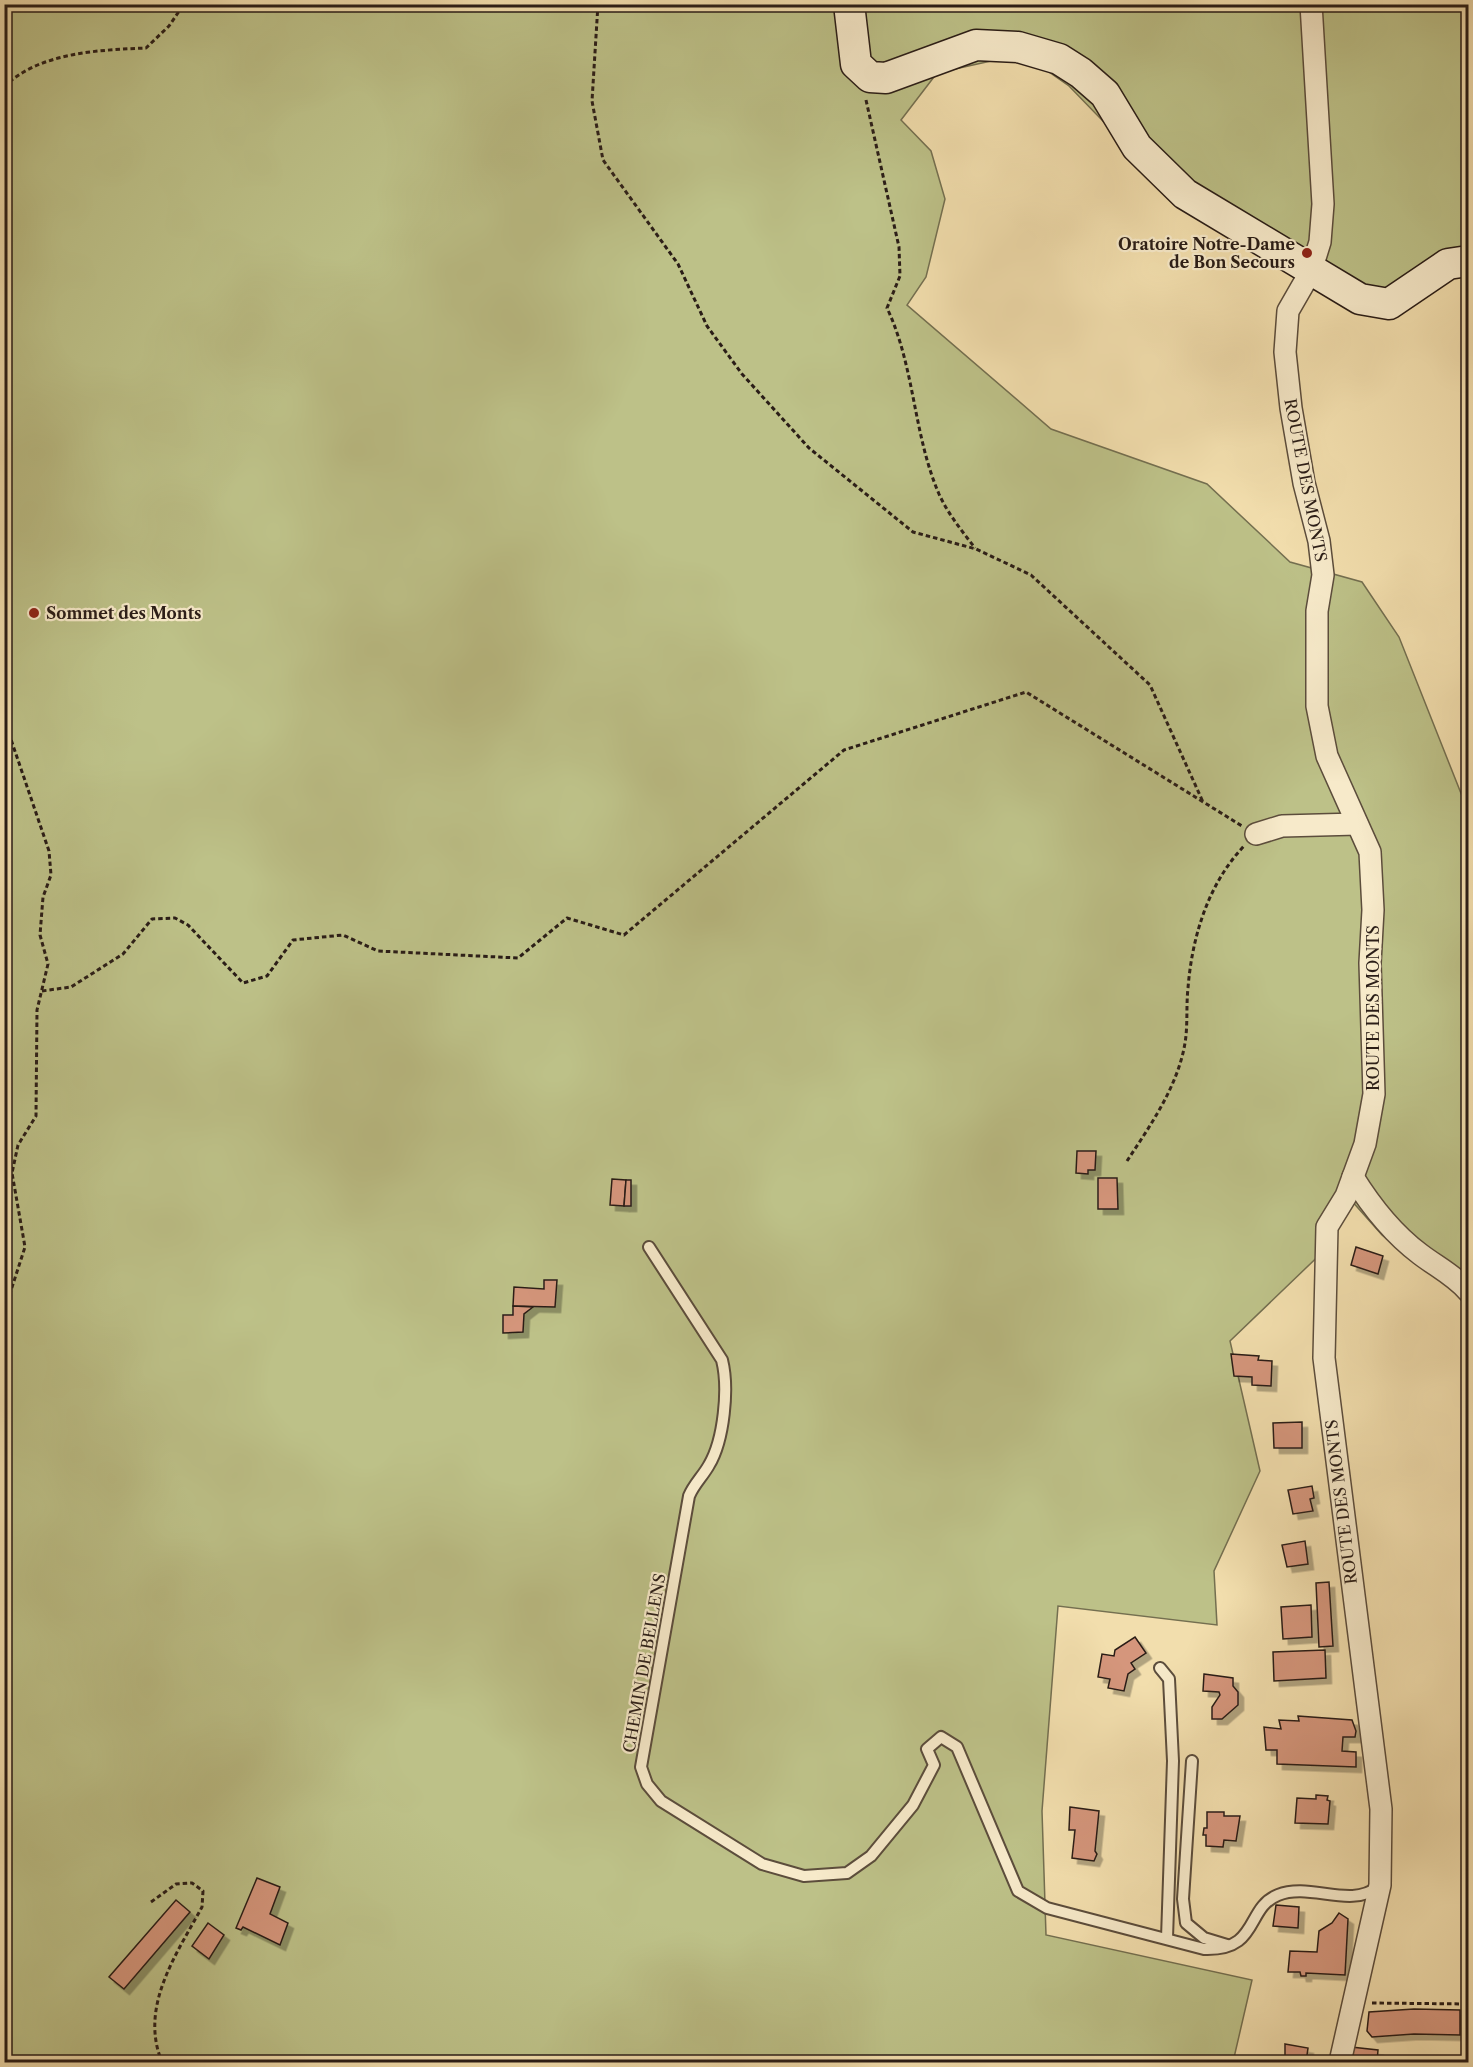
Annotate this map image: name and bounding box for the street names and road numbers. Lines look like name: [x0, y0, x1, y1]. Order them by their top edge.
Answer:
street label: ROUTE DES MONTS: [1280, 397, 1332, 563]
street label: ROUTE DES MONTS: [1363, 925, 1383, 1091]
street label: ROUTE DES MONTS: [1321, 1418, 1361, 1586]
street label: CHEMIN DE BELLENS: [618, 1572, 670, 1754]

